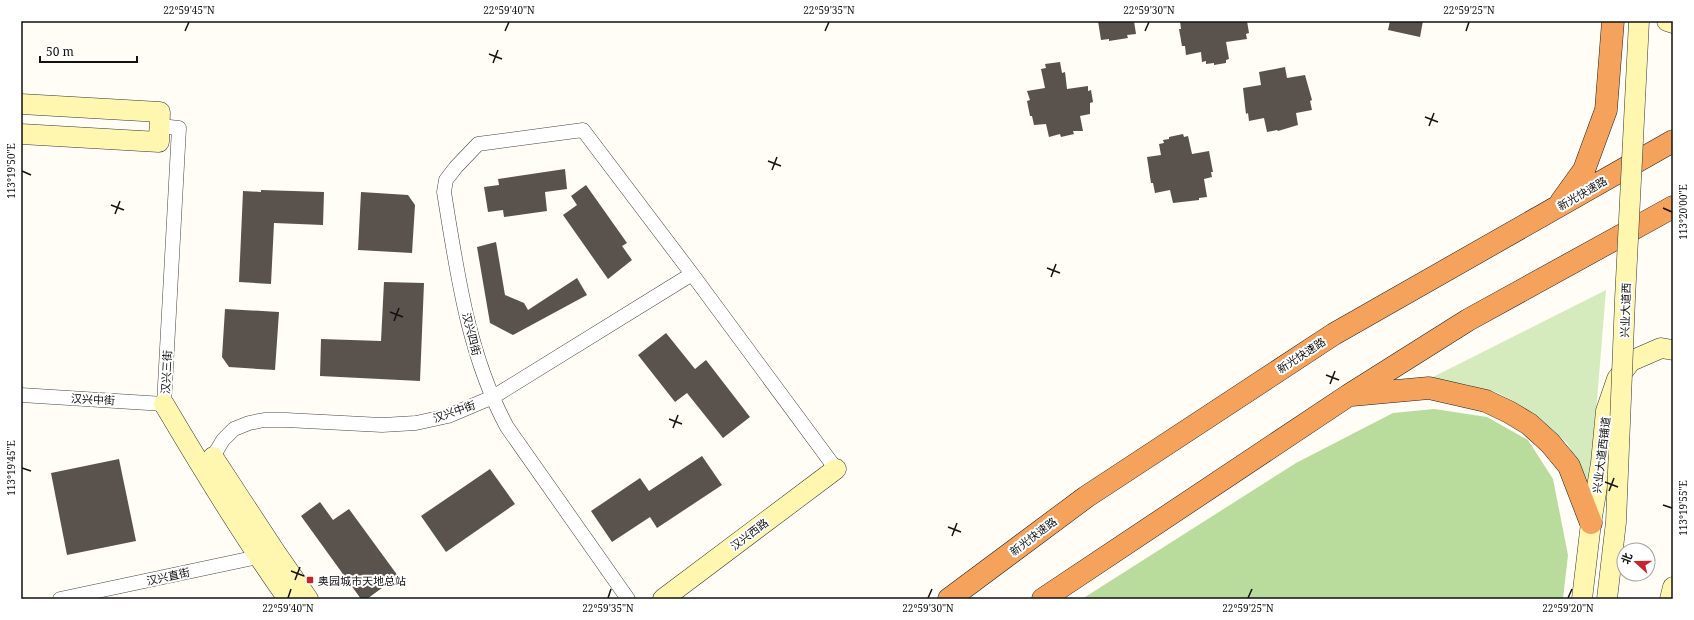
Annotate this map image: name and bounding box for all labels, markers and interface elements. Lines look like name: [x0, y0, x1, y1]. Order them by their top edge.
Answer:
text: 22°59'45"N: [163, 3, 215, 17]
text: 22°59'40"N: [483, 3, 535, 17]
text: 22°59'35"N: [803, 3, 855, 17]
text: 22°59'30"N: [1123, 3, 1175, 17]
text: 22°59'25"N: [1443, 3, 1495, 17]
scale bar: [40, 38, 137, 64]
text: 50 m: [46, 43, 74, 60]
text: 113°19'50"E: [4, 143, 18, 199]
street label: 新光快速路: [1554, 173, 1610, 213]
text: 113°20'00"E: [1676, 184, 1690, 240]
street label: 兴业大道西: [1617, 282, 1633, 338]
street label: 汉兴四街: [459, 311, 485, 357]
street label: 新光快速路: [1274, 334, 1328, 376]
street label: 汉兴三街: [157, 350, 175, 394]
street label: 汉兴中街: [71, 390, 115, 408]
street label: 汉兴中街: [431, 397, 477, 425]
street label: 兴业大道西铺道: [1589, 416, 1613, 494]
text: 113°19'45"E: [4, 440, 18, 496]
text: 113°19'55"E: [1676, 480, 1690, 536]
street label: 新光快速路: [1007, 513, 1059, 559]
street label: 汉兴西路: [727, 515, 771, 553]
north arrow: [1616, 542, 1656, 582]
text: 北: [1617, 550, 1635, 566]
street label: 汉兴直街: [145, 564, 191, 588]
place label: 奥园城市天地总站: [318, 573, 406, 588]
marker: 奥园城市天地总站: [305, 575, 315, 585]
text: 22°59'40"N: [262, 601, 314, 615]
text: 22°59'35"N: [582, 601, 634, 615]
text: 22°59'30"N: [902, 601, 954, 615]
text: 22°59'25"N: [1222, 601, 1274, 615]
text: 22°59'20"N: [1542, 601, 1594, 615]

